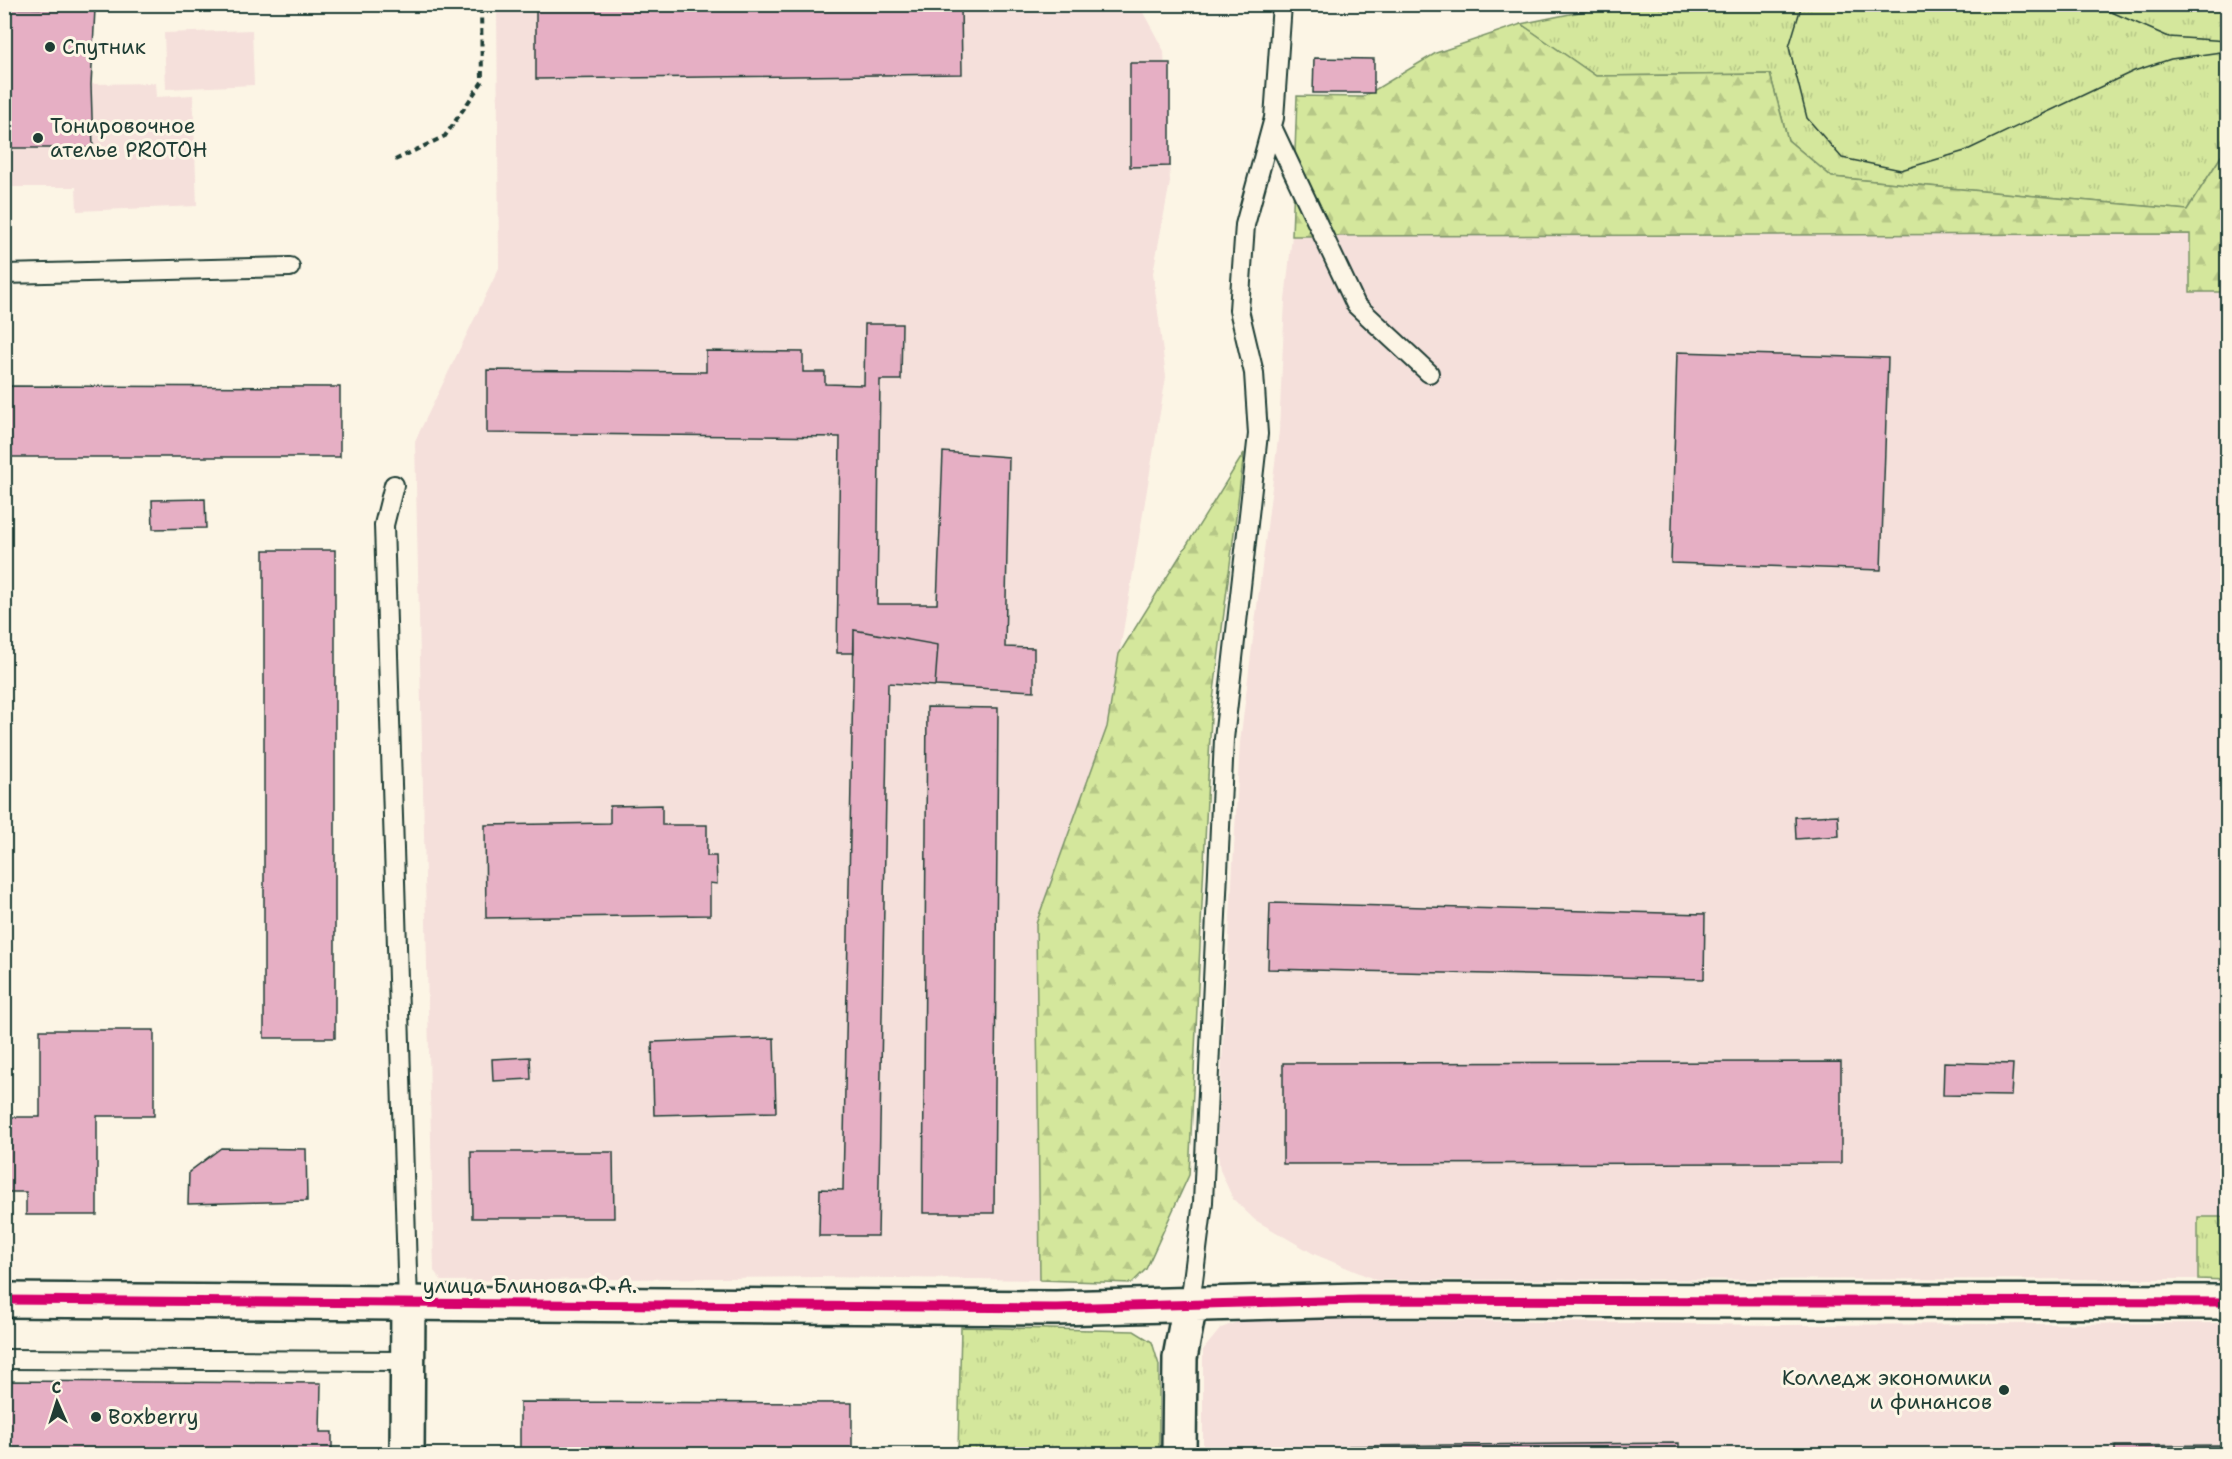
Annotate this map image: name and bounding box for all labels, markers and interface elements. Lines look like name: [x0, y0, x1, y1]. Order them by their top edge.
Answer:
place label: Спутник: [62, 33, 146, 61]
marker: Спутник: [43, 40, 57, 54]
place label: Тонировочное ателье PROTOH: [50, 112, 208, 164]
marker: Тонировочное ателье PROTOH: [31, 131, 45, 145]
street label: улица Блинова Ф. А.: [423, 1272, 637, 1300]
place label: Колледж экономики и финансов: [1782, 1364, 1992, 1416]
north arrow: [27, 1372, 87, 1432]
text: С: [51, 1377, 62, 1398]
marker: Колледж экономики и финансов: [1997, 1383, 2011, 1397]
place label: Boxberry: [108, 1403, 199, 1431]
marker: Boxberry: [89, 1410, 103, 1424]

